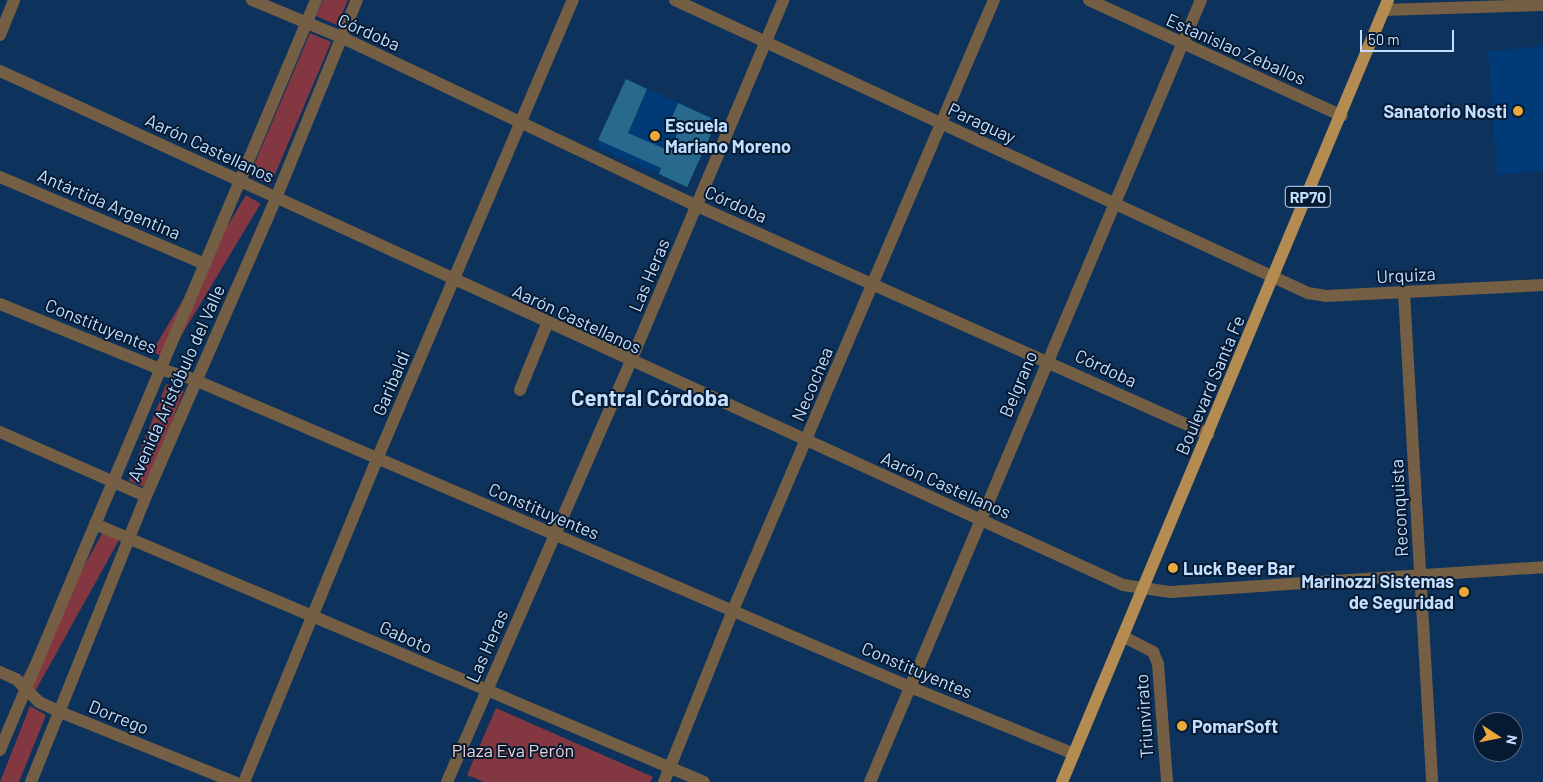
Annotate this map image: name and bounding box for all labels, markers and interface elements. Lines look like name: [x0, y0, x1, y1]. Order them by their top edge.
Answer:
street label: Córdoba: [335, 9, 403, 55]
street label: Estanislao Zeballos: [1163, 9, 1309, 89]
scale bar: [1363, 20, 1457, 52]
text: 50 m: [1368, 30, 1400, 48]
street label: Paraguay: [945, 98, 1019, 148]
place label: Sanatorio Nosti: [1383, 100, 1507, 122]
marker: Sanatorio Nosti: [1511, 104, 1525, 118]
street label: Aarón Castellanos: [142, 109, 278, 187]
place label: Escuela Mariano Moreno: [665, 115, 791, 158]
marker: Escuela Mariano Moreno: [649, 130, 661, 142]
street label: Antártida Argentina: [34, 164, 184, 244]
street label: Córdoba: [702, 181, 770, 227]
road number: RP70: [1284, 183, 1332, 210]
street label: Las Heras: [624, 235, 674, 315]
street label: Urquiza: [1376, 263, 1436, 287]
street label: Aarón Castellanos: [509, 280, 645, 358]
street label: Avenida Aristóbulo del Valle: [123, 281, 229, 485]
street label: Constituyentes: [42, 294, 160, 358]
street label: Boulevard Santa Fe: [1171, 312, 1249, 458]
street label: Necochea: [787, 344, 837, 424]
street label: Córdoba: [1072, 344, 1140, 392]
street label: Garibaldi: [368, 347, 414, 419]
street label: Belgrano: [994, 348, 1042, 420]
district label: Central Córdoba: [571, 385, 729, 411]
street label: Aarón Castellanos: [878, 447, 1014, 523]
street label: Reconquista: [1386, 459, 1412, 557]
street label: Constituyentes: [485, 478, 603, 544]
place label: Luck Beer Bar: [1183, 557, 1295, 579]
marker: Luck Beer Bar: [1167, 562, 1179, 574]
place label: Marinozzi Sistemas de Seguridad: [1301, 571, 1454, 614]
marker: Marinozzi Sistemas de Seguridad: [1458, 586, 1470, 598]
street label: Las Heras: [461, 606, 513, 686]
street label: Gaboto: [376, 616, 436, 658]
street label: Constituyentes: [858, 637, 976, 703]
street label: Triunvirato: [1130, 673, 1158, 759]
street label: Dorrego: [86, 695, 152, 739]
north arrow: [1473, 712, 1523, 762]
place label: PomarSoft: [1192, 715, 1278, 737]
marker: PomarSoft: [1176, 720, 1188, 732]
text: N: [1503, 734, 1521, 746]
park label: Plaza Eva Perón: [452, 739, 574, 761]

